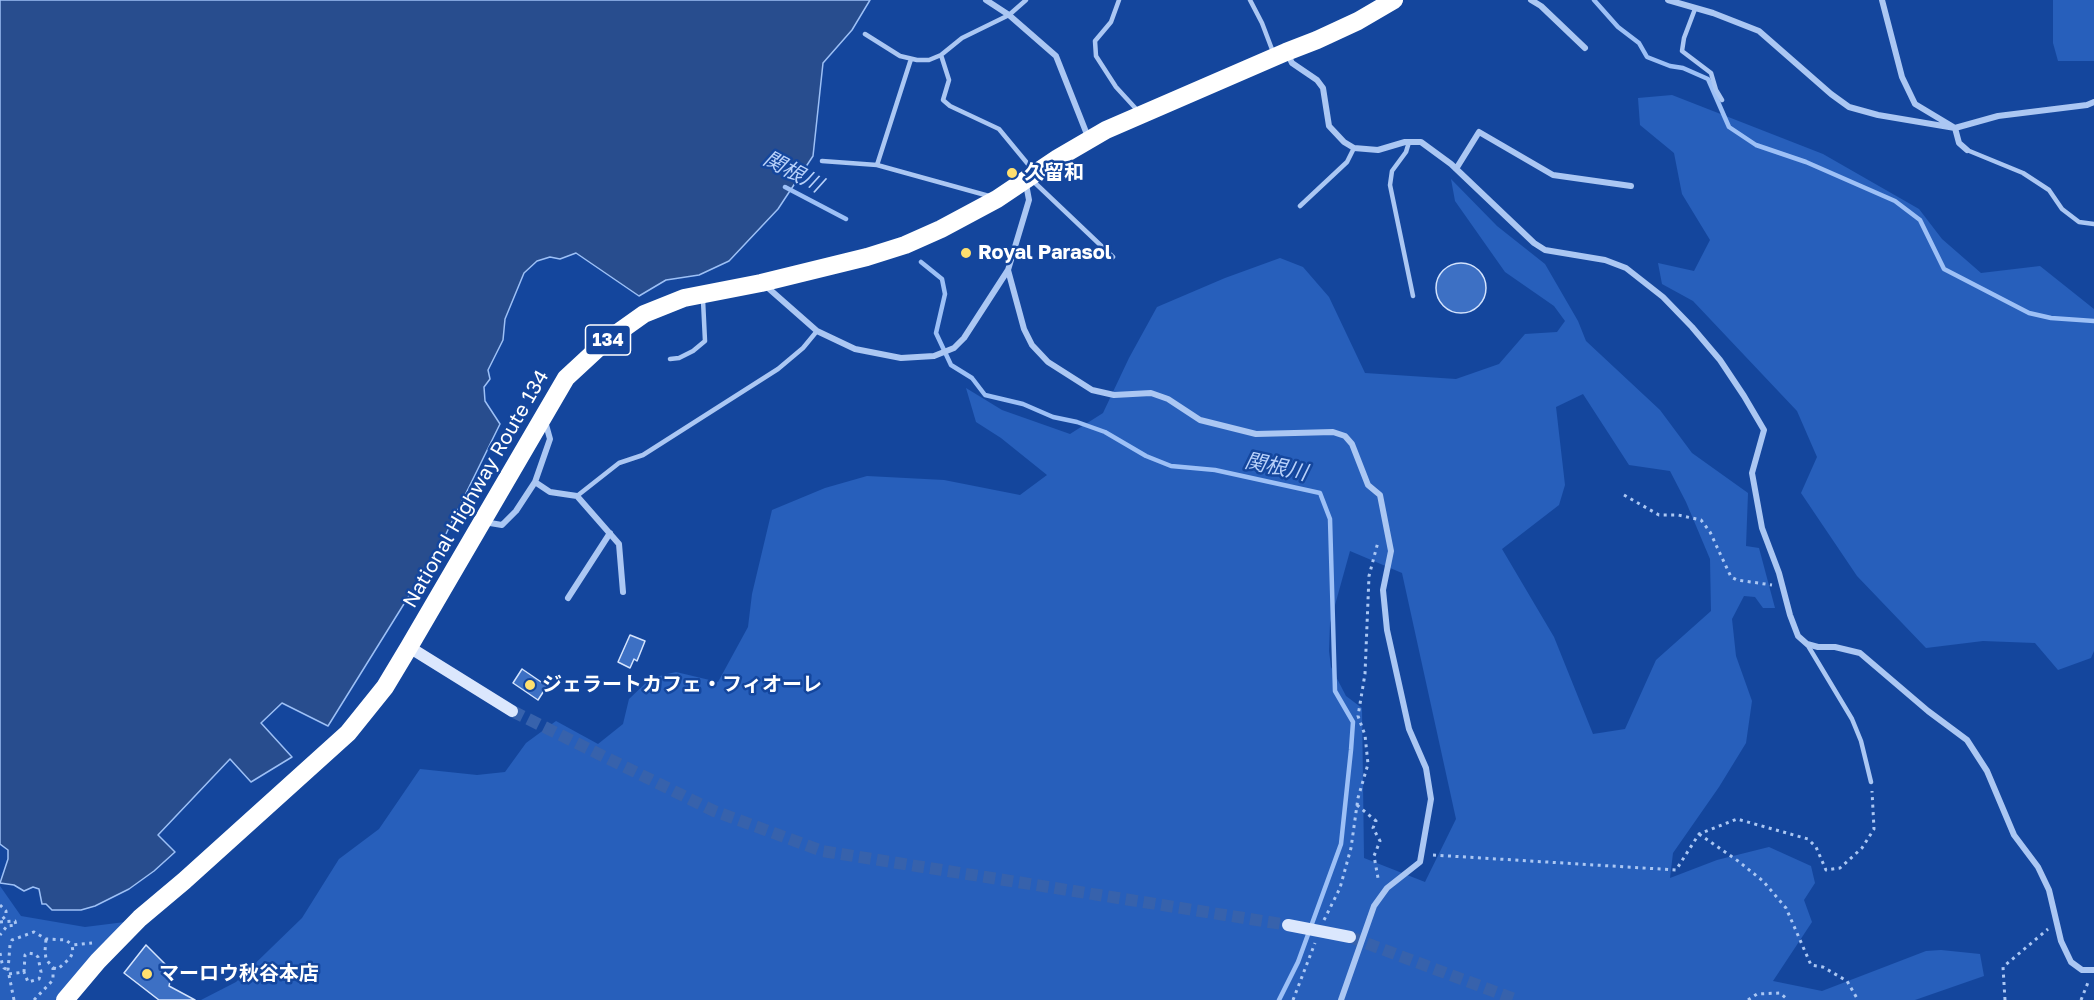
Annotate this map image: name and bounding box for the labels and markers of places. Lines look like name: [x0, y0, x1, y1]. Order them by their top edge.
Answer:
place label: 久留和: [1024, 161, 1084, 185]
marker: 久留和: [1005, 166, 1019, 180]
place label: Royal Parasol: [978, 241, 1112, 265]
marker: Royal Parasol: [959, 246, 973, 260]
place label: ジェラートカフェ・フィオーレ: [542, 673, 822, 697]
marker: ジェラートカフェ・フィオーレ: [523, 678, 537, 692]
place label: マーロウ秋谷本店: [159, 962, 319, 986]
marker: マーロウ秋谷本店: [140, 967, 154, 981]

